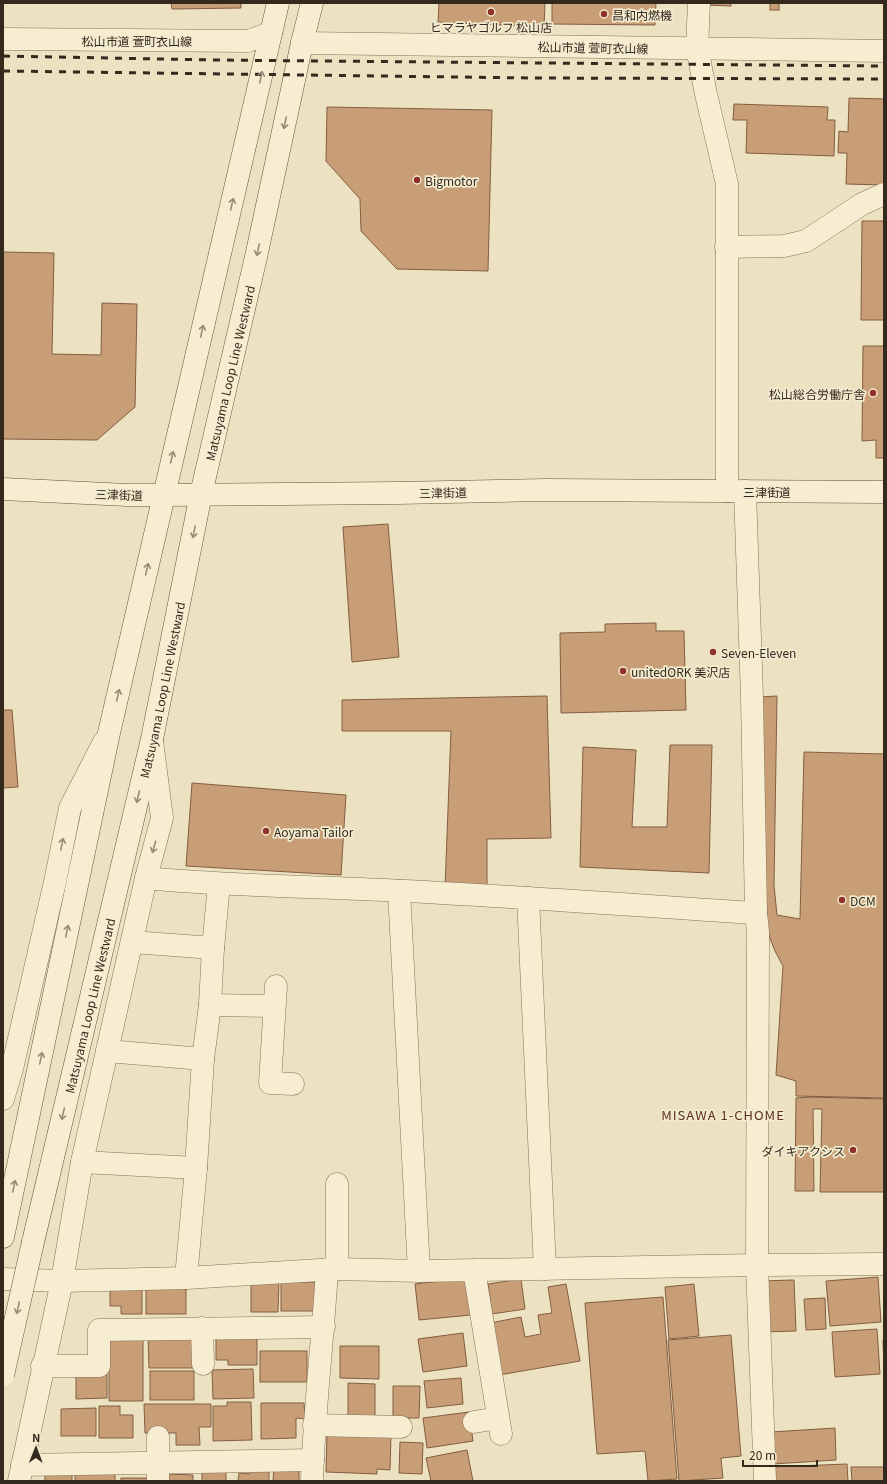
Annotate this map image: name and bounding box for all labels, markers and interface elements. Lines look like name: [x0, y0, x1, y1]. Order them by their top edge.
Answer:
place label: 昌和内燃機: [612, 6, 672, 23]
marker: ヒマラヤゴルフ 松山店: [486, 7, 496, 17]
marker: 昌和内燃機: [599, 9, 609, 19]
place label: ヒマラヤゴルフ 松山店: [430, 18, 552, 35]
street label: 松山市道 萱町衣山線: [82, 32, 192, 49]
street label: 松山市道 萱町衣山線: [538, 38, 648, 56]
one-way arrow: [257, 71, 265, 84]
one-way arrow: [280, 116, 288, 129]
place label: Bigmotor: [425, 172, 478, 189]
marker: Bigmotor: [412, 175, 422, 185]
one-way arrow: [228, 198, 236, 211]
one-way arrow: [253, 243, 261, 256]
street label: Matsuyama Loop Line Westward: [200, 283, 258, 462]
one-way arrow: [199, 324, 206, 337]
place label: 松山総合労働庁舎: [769, 385, 865, 402]
marker: 松山総合労働庁舎: [868, 388, 878, 398]
one-way arrow: [169, 451, 177, 464]
street label: 三津街道: [419, 483, 467, 501]
street label: 三津街道: [743, 483, 791, 500]
street label: 三津街道: [95, 485, 143, 503]
one-way arrow: [189, 525, 197, 538]
one-way arrow: [143, 562, 151, 575]
street label: Matsuyama Loop Line Westward: [135, 600, 188, 780]
place label: Seven-Eleven: [721, 644, 796, 661]
marker: Seven-Eleven: [708, 647, 718, 657]
place label: unitedORK 美沢店: [631, 663, 730, 680]
marker: unitedORK 美沢店: [618, 666, 628, 676]
one-way arrow: [114, 689, 122, 702]
one-way arrow: [134, 790, 142, 803]
place label: Aoyama Tailor: [274, 823, 354, 840]
marker: Aoyama Tailor: [261, 826, 271, 836]
one-way arrow: [59, 837, 67, 850]
one-way arrow: [150, 840, 157, 853]
place label: DCM: [850, 892, 876, 909]
marker: DCM: [837, 895, 847, 905]
street label: Matsuyama Loop Line Westward: [60, 916, 118, 1095]
one-way arrow: [64, 925, 72, 938]
one-way arrow: [37, 1052, 45, 1065]
district label: MISAWA 1-CHOME: [661, 1105, 785, 1124]
one-way arrow: [59, 1107, 67, 1120]
place label: ダイキアクシス: [762, 1142, 845, 1159]
marker: ダイキアクシス: [848, 1145, 858, 1155]
one-way arrow: [10, 1179, 18, 1192]
one-way arrow: [14, 1301, 22, 1314]
north arrow: [16, 1428, 56, 1468]
text: N: [32, 1429, 40, 1445]
scale bar: [743, 1442, 817, 1468]
text: 20 m: [749, 1446, 776, 1463]

